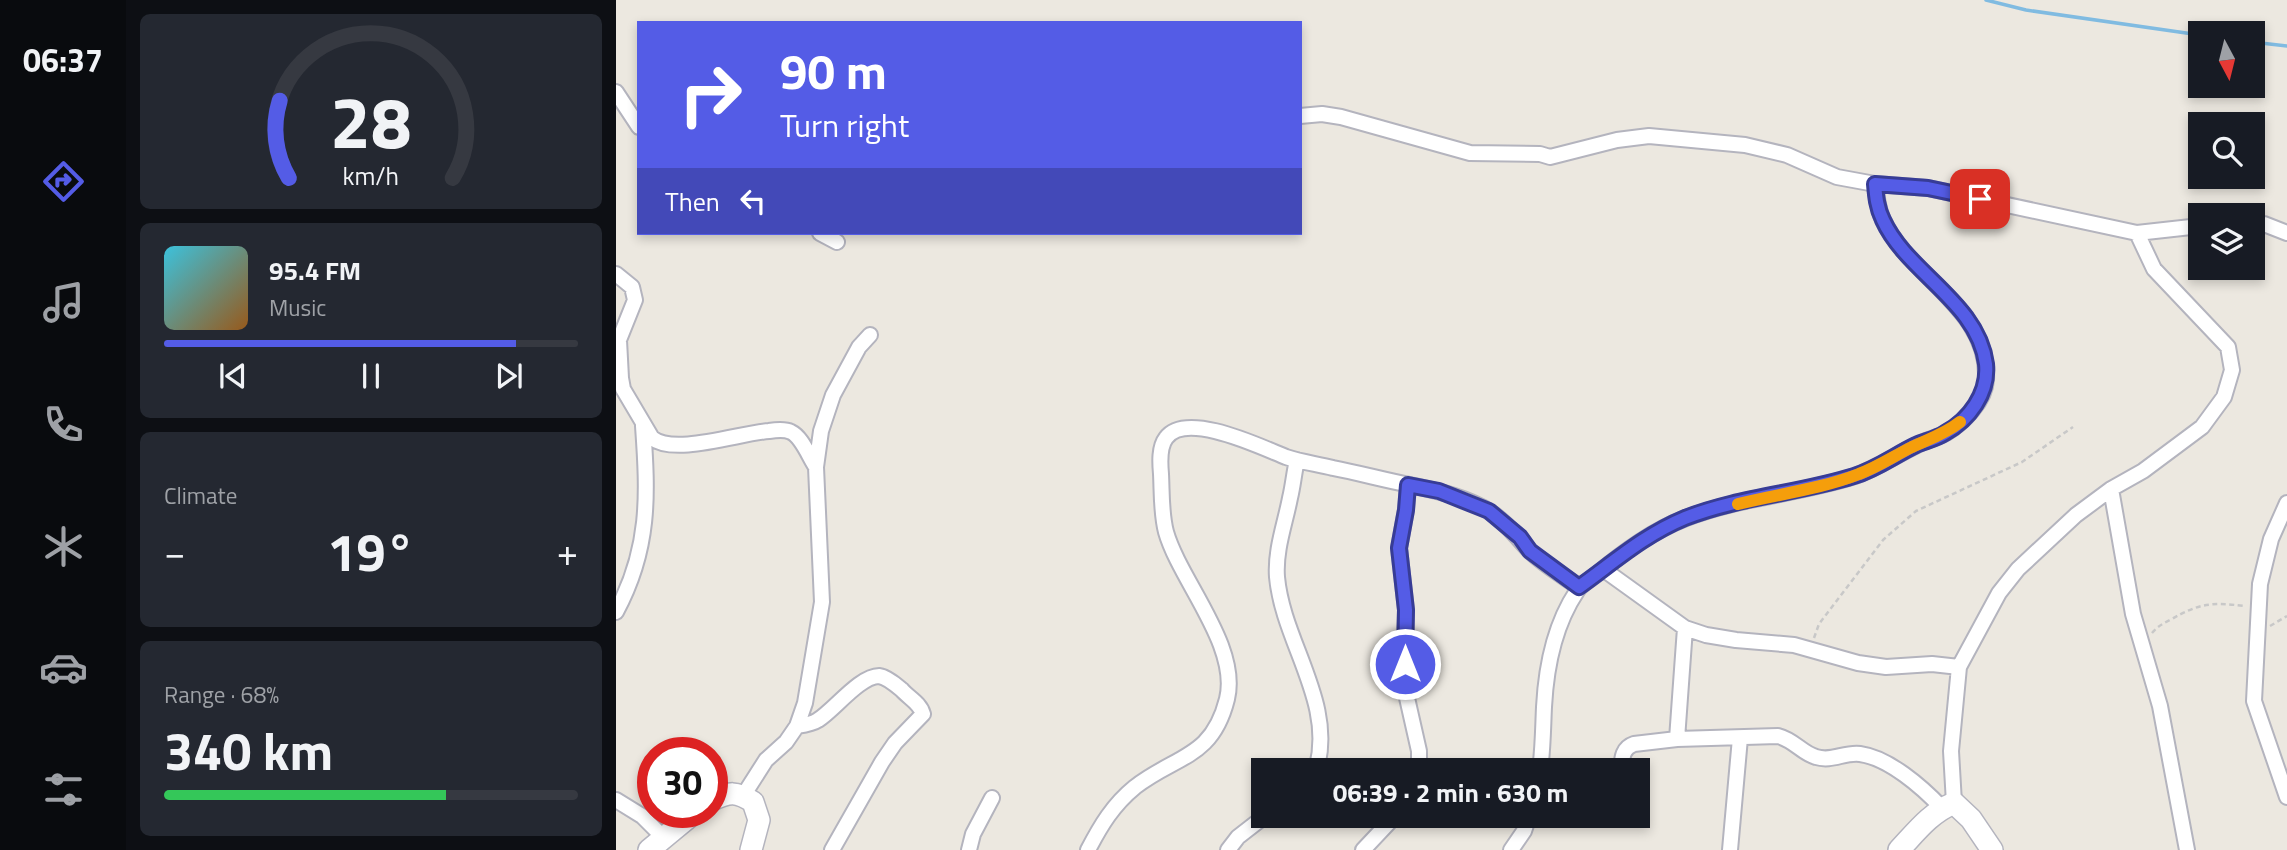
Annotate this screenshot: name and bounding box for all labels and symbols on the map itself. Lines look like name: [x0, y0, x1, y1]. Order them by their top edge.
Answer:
north arrow: [2188, 21, 2264, 98]
pin: [1950, 169, 2010, 229]
position arrow: [1368, 627, 1442, 701]
speed limit sign: 30: [637, 737, 728, 828]

